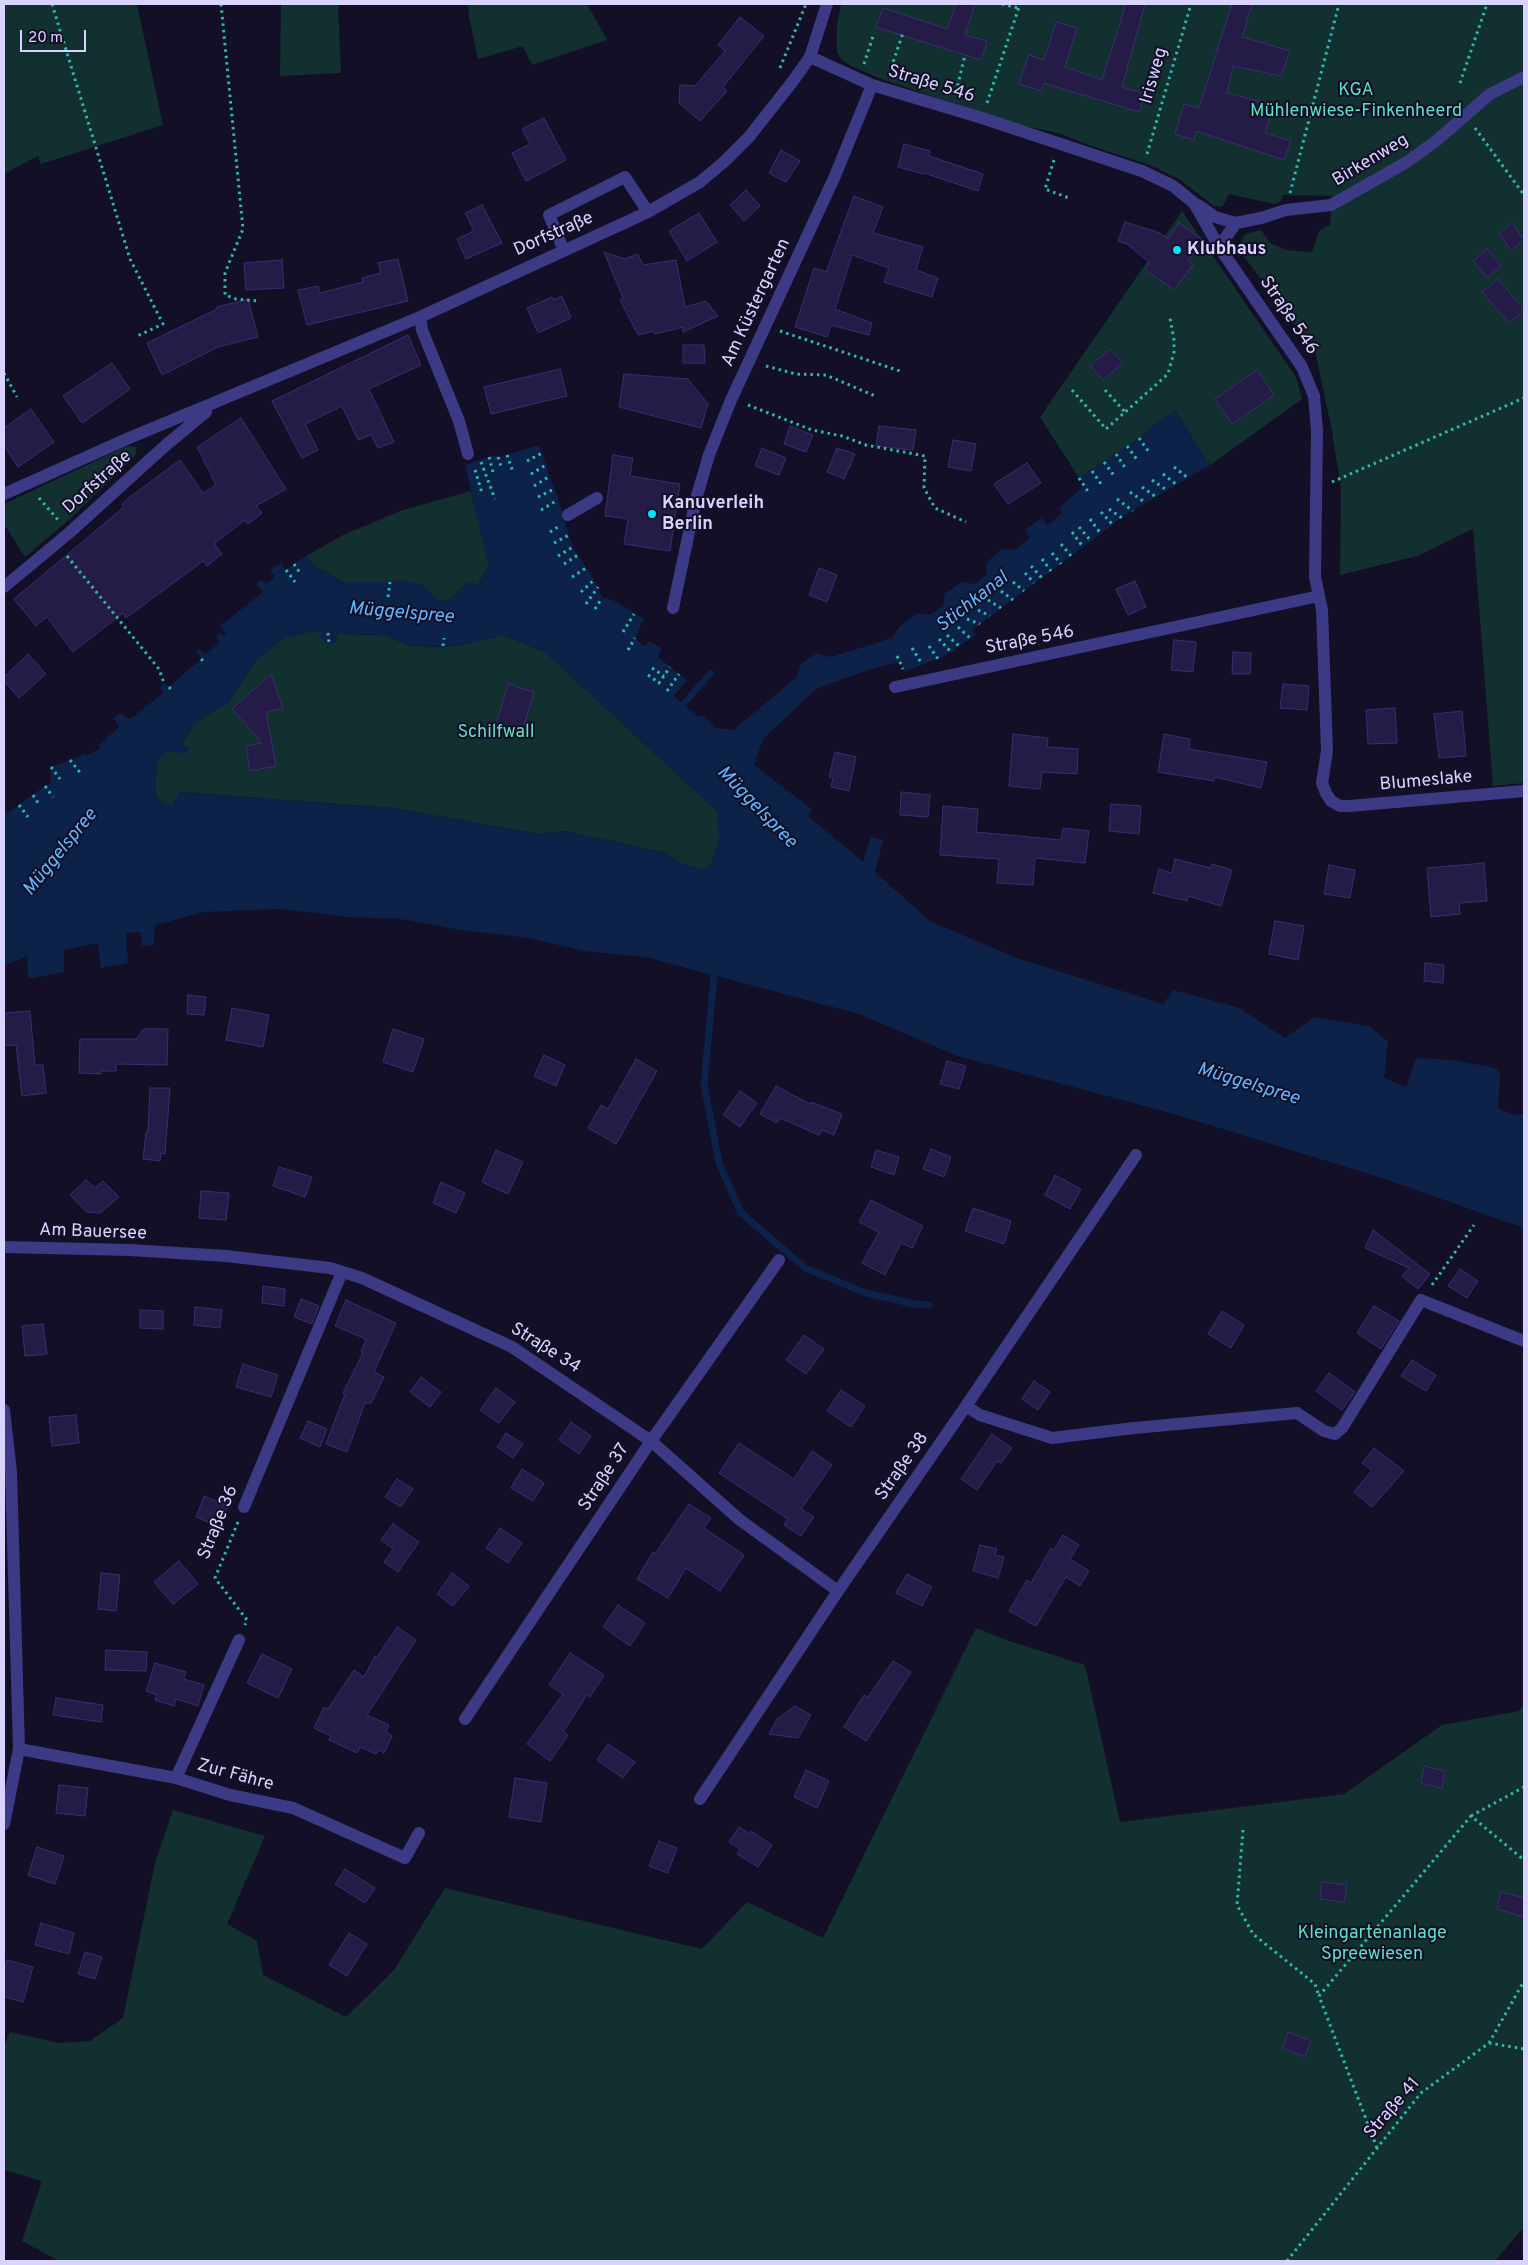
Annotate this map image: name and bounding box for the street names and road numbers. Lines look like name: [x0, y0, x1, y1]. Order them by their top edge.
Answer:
street label: Irisweg: [1137, 45, 1173, 107]
street label: Straße 546: [885, 61, 977, 109]
street label: Birkenweg: [1329, 130, 1413, 192]
street label: Dorfstraße: [511, 208, 597, 262]
street label: Am Küstergarten: [718, 236, 796, 370]
street label: Straße 546: [1254, 273, 1322, 359]
street label: Dorfstraße: [59, 447, 137, 519]
street label: Straße 546: [984, 622, 1076, 660]
street label: Blumeslake: [1379, 767, 1473, 797]
street label: Am Bauersee: [39, 1220, 147, 1246]
street label: Straße 34: [506, 1319, 584, 1379]
street label: Straße 38: [872, 1429, 934, 1505]
street label: Straße 37: [575, 1440, 635, 1516]
street label: Straße 36: [194, 1483, 244, 1563]
street label: Zur Fähre: [194, 1755, 276, 1797]
street label: Straße 41: [1360, 2074, 1426, 2144]

